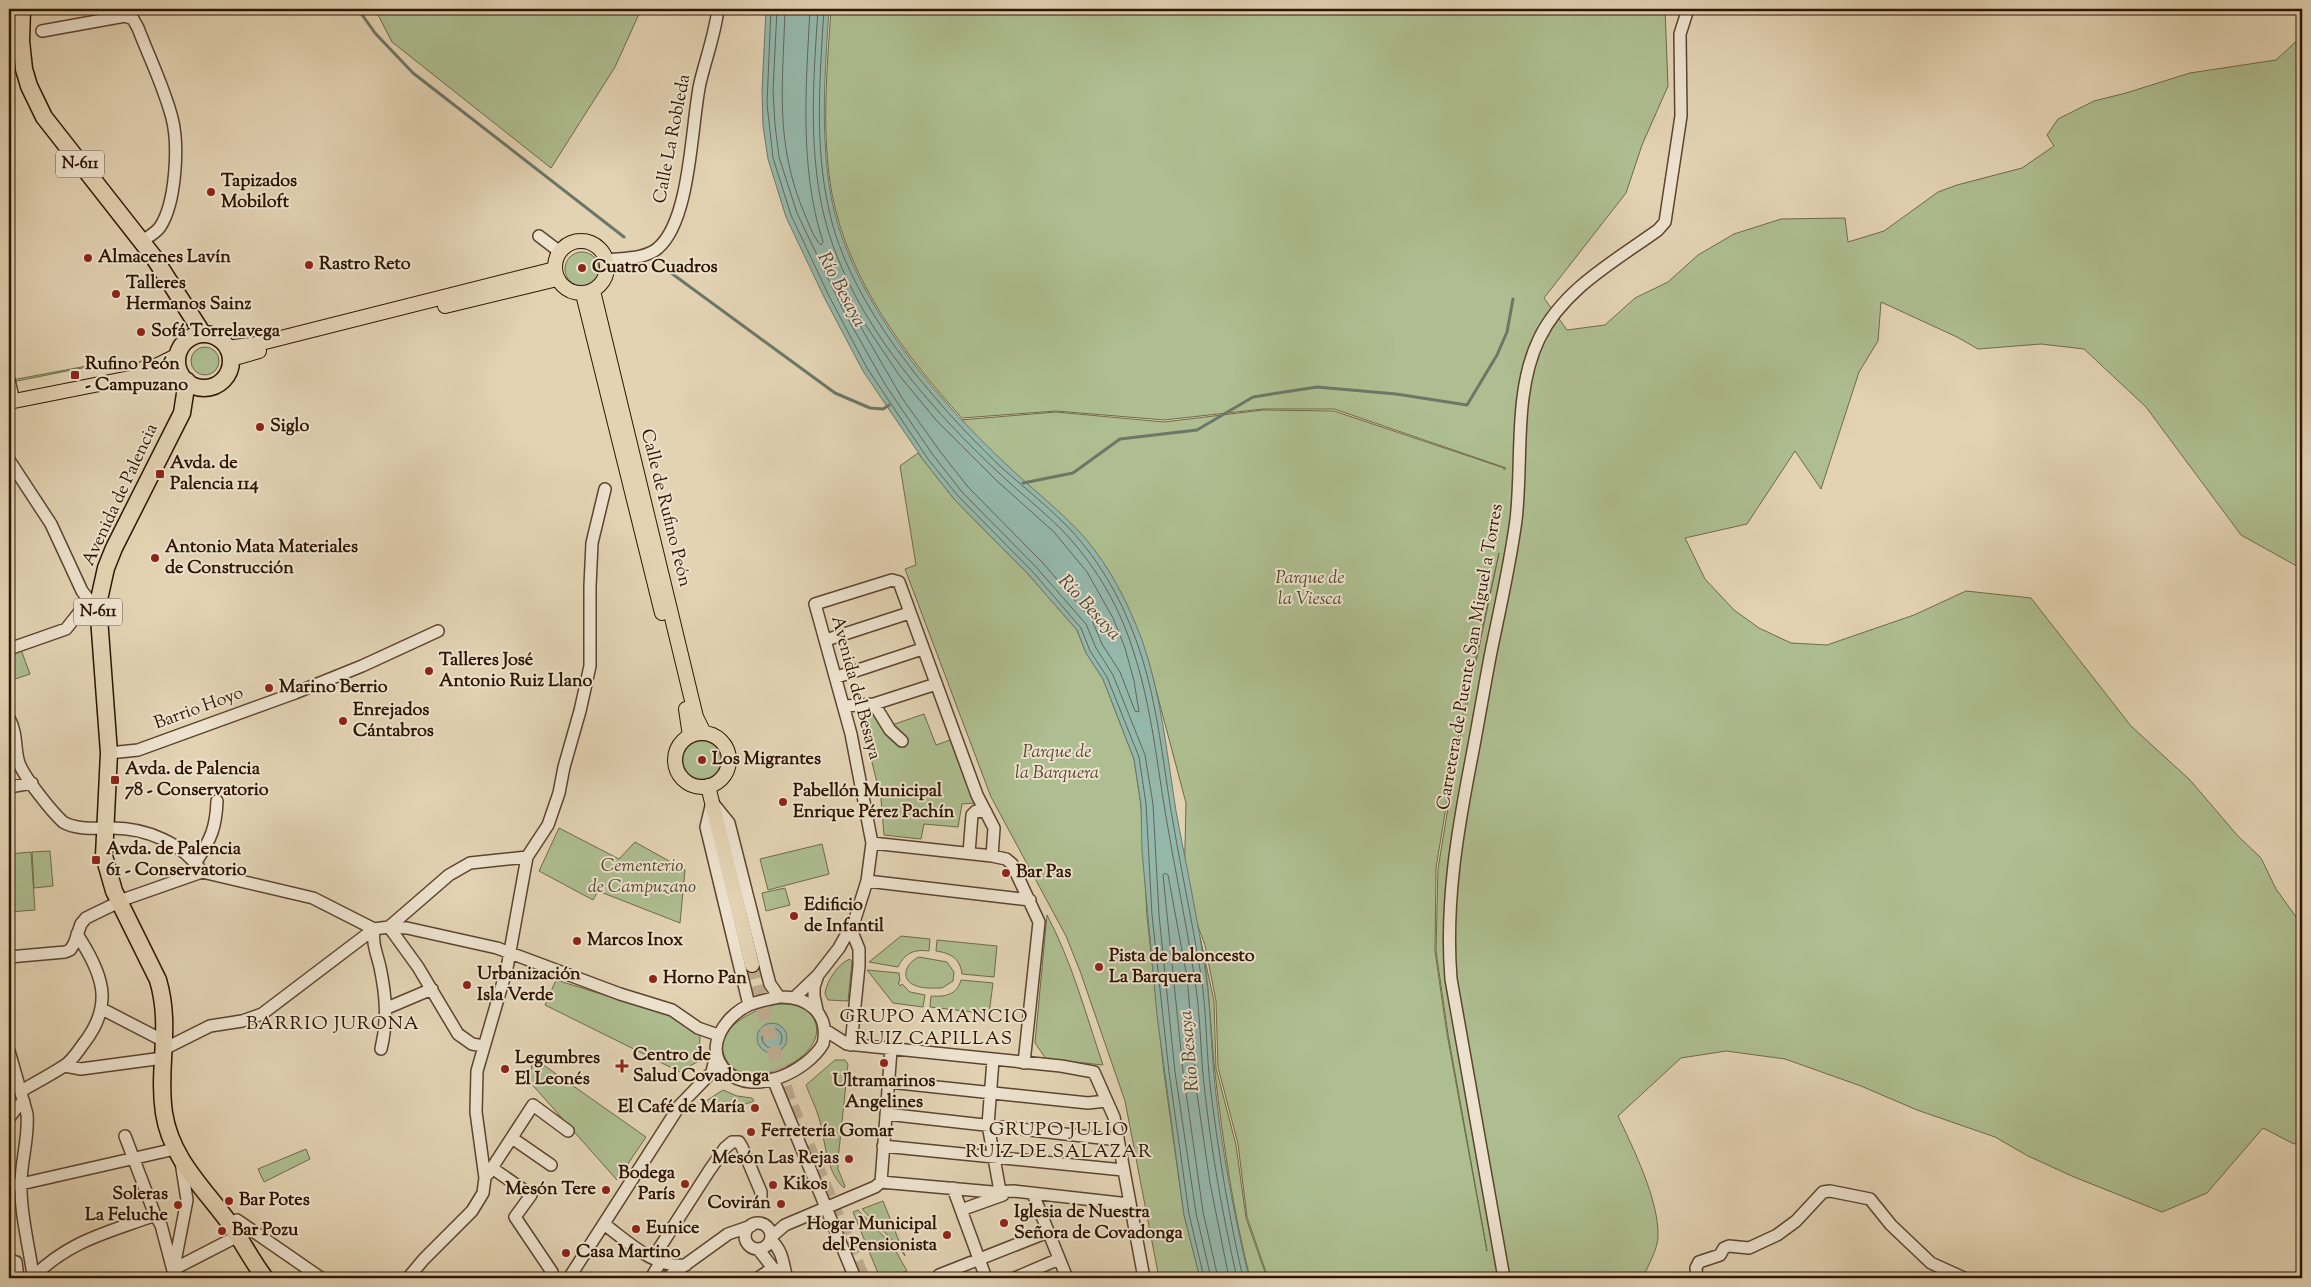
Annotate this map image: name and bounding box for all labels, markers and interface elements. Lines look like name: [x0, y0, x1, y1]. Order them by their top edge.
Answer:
street label: Calle La Robleda: [648, 72, 698, 206]
road number: N-611: [56, 150, 104, 178]
place label: Tapizados Mobiloft: [221, 169, 297, 216]
marker: Tapizados Mobiloft: [205, 186, 217, 198]
place label: Almacenes Lavín: [98, 245, 231, 271]
water label: Río Besaya: [810, 248, 872, 333]
marker: Almacenes Lavín: [82, 252, 94, 264]
place label: Rastro Reto: [319, 252, 411, 278]
place label: Cuatro Cuadros: [592, 255, 718, 281]
marker: Rastro Reto: [303, 259, 315, 271]
marker: Cuatro Cuadros: [576, 262, 588, 274]
place label: Talleres Hermanos Sainz: [126, 271, 252, 318]
marker: Talleres Hermanos Sainz: [110, 288, 122, 300]
place label: Sofá Torrelavega: [151, 319, 281, 345]
marker: Sofá Torrelavega: [135, 326, 147, 338]
place label: Rufino Peón - Campuzano: [85, 352, 188, 399]
marker: Rufino Peón - Campuzano: [69, 369, 81, 381]
place label: Siglo: [270, 414, 309, 440]
street label: Avenida de Palencia: [77, 419, 165, 571]
marker: Siglo: [254, 421, 266, 433]
street label: Calle de Rufino Peón: [633, 426, 697, 590]
place label: Avda. de Palencia 114: [170, 451, 259, 498]
marker: Avda. de Palencia 114: [154, 468, 166, 480]
street label: Carretera de Puente San Miguel a Torres: [1431, 502, 1511, 812]
place label: Antonio Mata Materiales de Construcción: [165, 535, 358, 582]
marker: Antonio Mata Materiales de Construcción: [149, 552, 161, 564]
park label: Parque de la Viesca: [1276, 566, 1344, 613]
water label: Río Besaya: [1051, 569, 1127, 647]
road number: N-611: [74, 598, 122, 626]
street label: Avenida del Besaya: [823, 613, 887, 763]
place label: Talleres José Antonio Ruiz Llano: [439, 648, 593, 695]
marker: Talleres José Antonio Ruiz Llano: [423, 665, 435, 677]
place label: Marino Berrio: [279, 675, 388, 701]
street label: Barrio Hoyo: [151, 681, 248, 737]
marker: Marino Berrio: [263, 682, 275, 694]
place label: Enrejados Cántabros: [353, 698, 434, 745]
marker: Enrejados Cántabros: [337, 715, 349, 727]
park label: Parque de la Barquera: [1015, 740, 1099, 787]
place label: Los Migrantes: [712, 747, 821, 773]
marker: Los Migrantes: [696, 754, 708, 766]
place label: Avda. de Palencia 78 - Conservatorio: [125, 757, 269, 804]
marker: Avda. de Palencia 78 - Conservatorio: [109, 774, 121, 786]
place label: Pabellón Municipal Enrique Pérez Pachín: [793, 779, 955, 826]
marker: Pabellón Municipal Enrique Pérez Pachín: [777, 796, 789, 808]
place label: Avda. de Palencia 61 - Conservatorio: [106, 837, 247, 884]
marker: Avda. de Palencia 61 - Conservatorio: [90, 854, 102, 866]
park label: Cementerio de Campuzano: [588, 854, 696, 901]
place label: Bar Pas: [1016, 860, 1071, 886]
marker: Bar Pas: [1000, 867, 1012, 879]
place label: Edificio de Infantil: [804, 893, 885, 940]
marker: Edificio de Infantil: [788, 910, 800, 922]
place label: Marcos Inox: [587, 928, 683, 954]
marker: Marcos Inox: [571, 935, 583, 947]
place label: Pista de baloncesto La Barquera: [1109, 944, 1255, 991]
marker: Pista de baloncesto La Barquera: [1093, 961, 1105, 973]
place label: Urbanización Isla Verde: [477, 962, 581, 1009]
place label: Horno Pan: [663, 966, 747, 992]
marker: Horno Pan: [647, 973, 659, 985]
marker: Urbanización Isla Verde: [461, 979, 473, 991]
district label: GRUPO AMANCIO RUIZ CAPILLAS: [840, 1004, 1028, 1053]
water label: Río Besaya: [1173, 1009, 1207, 1093]
district label: BARRIO JURONA: [246, 1011, 420, 1038]
place label: Centro de Salud Covadonga: [633, 1043, 770, 1090]
place label: Legumbres El Leonés: [515, 1046, 600, 1093]
marker: Ultramarinos Angelines: [878, 1057, 890, 1069]
marker: Centro de Salud Covadonga: [615, 1059, 629, 1073]
marker: Legumbres El Leonés: [499, 1063, 511, 1075]
place label: Ultramarinos Angelines: [833, 1069, 935, 1116]
place label: El Café de María: [618, 1095, 746, 1121]
marker: El Café de María: [749, 1102, 761, 1114]
district label: GRUPO JULIO RUIZ DE SALAZAR: [965, 1117, 1153, 1166]
place label: Ferretería Gomar: [761, 1119, 894, 1145]
marker: Ferretería Gomar: [745, 1126, 757, 1138]
place label: Mesón Las Rejas: [712, 1146, 839, 1172]
marker: Mesón Las Rejas: [843, 1153, 855, 1165]
place label: Bodega París: [618, 1161, 676, 1208]
place label: Kikos: [783, 1172, 828, 1198]
place label: Mesón Tere: [505, 1177, 597, 1203]
marker: Bodega París: [679, 1178, 691, 1190]
marker: Kikos: [767, 1179, 779, 1191]
place label: Soleras La Feluche: [85, 1182, 169, 1229]
marker: Mesón Tere: [600, 1184, 612, 1196]
place label: Bar Potes: [239, 1188, 310, 1214]
place label: Covirán: [708, 1191, 771, 1217]
marker: Bar Potes: [223, 1195, 235, 1207]
marker: Covirán: [775, 1198, 787, 1210]
marker: Soleras La Feluche: [172, 1199, 184, 1211]
place label: Iglesia de Nuestra Señora de Covadonga: [1014, 1200, 1183, 1247]
place label: Hogar Municipal del Pensionista: [807, 1212, 938, 1259]
place label: Eunice: [646, 1216, 700, 1242]
marker: Iglesia de Nuestra Señora de Covadonga: [998, 1217, 1010, 1229]
place label: Bar Pozu: [232, 1218, 299, 1244]
marker: Eunice: [630, 1223, 642, 1235]
marker: Bar Pozu: [216, 1225, 228, 1237]
marker: Hogar Municipal del Pensionista: [941, 1229, 953, 1241]
place label: Casa Martino: [576, 1240, 681, 1266]
marker: Casa Martino: [560, 1247, 572, 1259]

